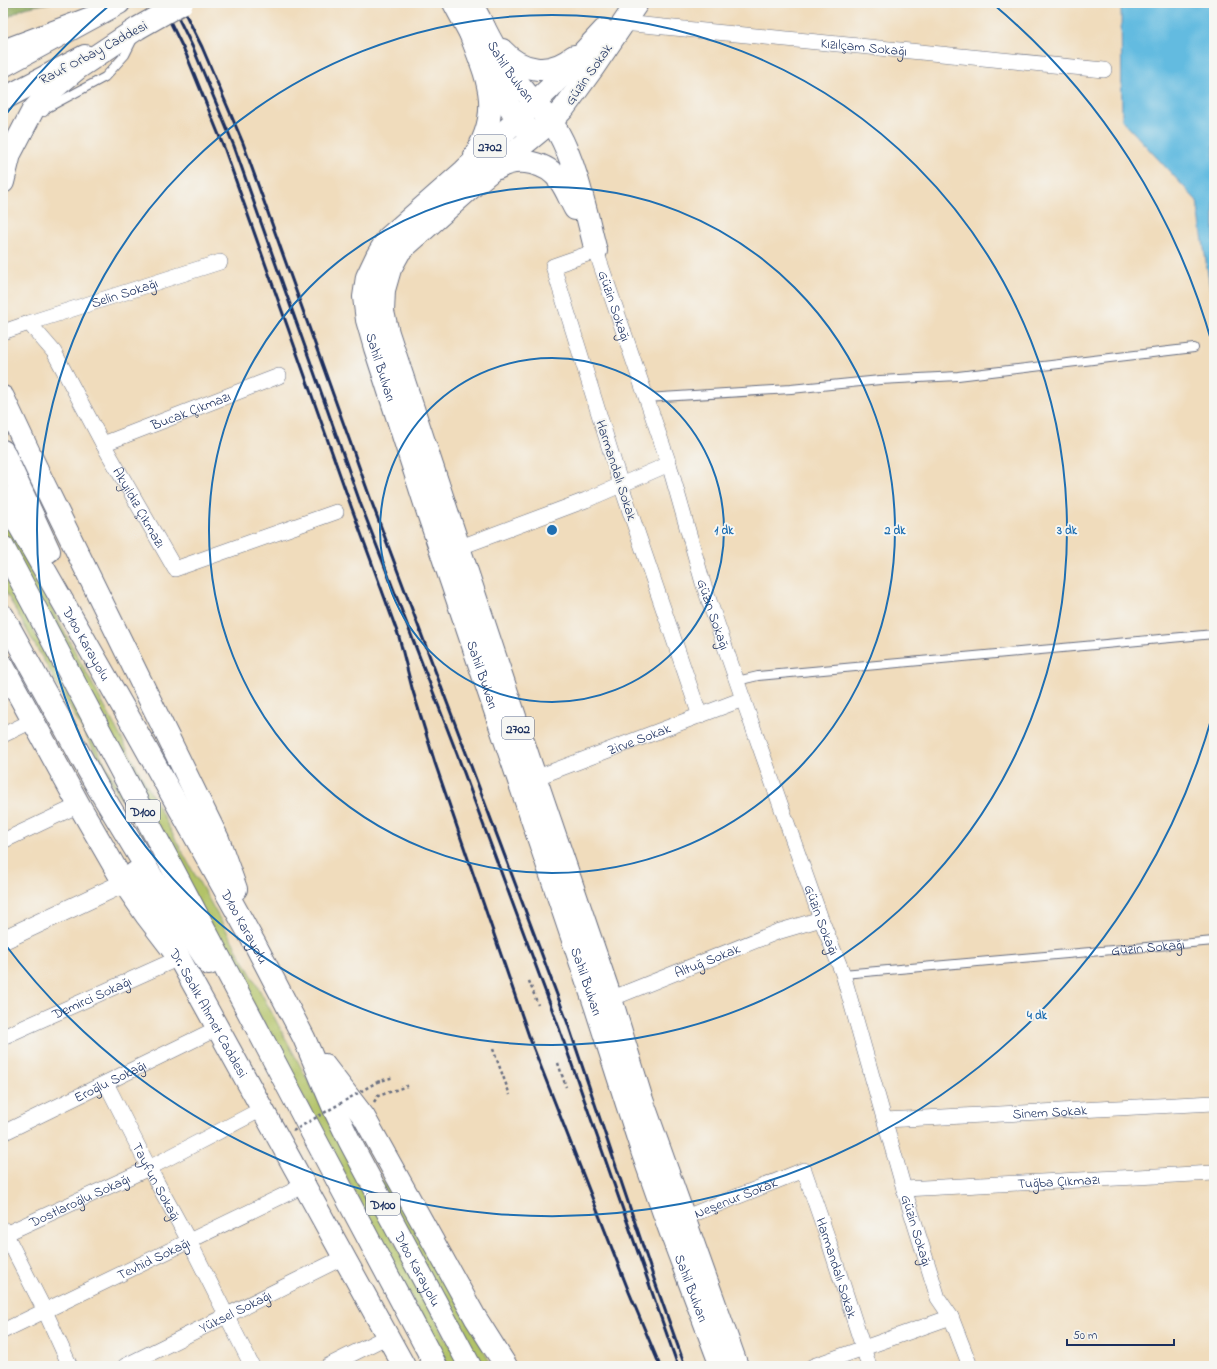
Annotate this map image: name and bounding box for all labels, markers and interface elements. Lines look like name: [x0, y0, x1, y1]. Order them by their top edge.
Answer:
street label: Rauf Orbay Caddesi: [36, 16, 152, 92]
street label: Kızılçam Sokağı: [820, 33, 908, 63]
street label: Sahil Bulvarı: [481, 37, 539, 108]
street label: Güzin Sokak: [560, 39, 619, 110]
road number: 2702: [474, 135, 506, 157]
street label: Güzin Sokağı: [591, 268, 635, 345]
street label: Selin Sokağı: [89, 274, 161, 315]
street label: Sahil Bulvarı: [359, 331, 401, 405]
street label: Bucak Çıkmazı: [147, 387, 234, 437]
street label: Harmandalı Sokak: [589, 417, 642, 524]
street label: Akyıldız Çıkmazı: [106, 464, 170, 552]
text: 1 dk: [715, 522, 734, 540]
text: 2 dk: [884, 522, 906, 540]
text: 3 dk: [1056, 522, 1078, 540]
centre of rings: [545, 523, 559, 537]
street label: Güzin Sokağı: [690, 576, 734, 653]
street label: D100 Karayolu: [56, 603, 115, 685]
street label: Sahil Bulvarı: [460, 638, 503, 712]
road number: 2702: [502, 717, 534, 739]
street label: Zirve Sokak: [605, 718, 675, 762]
road number: D100: [126, 800, 160, 822]
street label: Güzin Sokağı: [798, 882, 843, 959]
street label: D100 Karayolu: [214, 885, 273, 968]
street label: Güzin Sokağı: [1110, 935, 1186, 962]
street label: Altuğ Sokak: [671, 939, 744, 984]
street label: Dr. Sadık Ahmet Caddesi: [163, 944, 252, 1082]
street label: Sahil Bulvarı: [564, 945, 607, 1019]
street label: Demirci Sokağı: [48, 972, 135, 1026]
text: 4 dk: [1026, 1007, 1048, 1025]
street label: Eroğlu Sokağı: [71, 1056, 150, 1109]
street label: Sinem Sokak: [1012, 1101, 1089, 1125]
street label: Tayfun Sokağı: [126, 1139, 185, 1226]
street label: Dostlaroğlu Sokağı: [25, 1169, 134, 1234]
street label: Tuğba Çıkmazı: [1017, 1170, 1101, 1195]
street label: Neşenur Sokak: [691, 1172, 781, 1225]
street label: Güzin Sokağı: [894, 1192, 936, 1269]
road number: D100: [366, 1193, 400, 1215]
street label: Harmandalı Sokak: [809, 1215, 862, 1322]
street label: D100 Karayolu: [388, 1228, 445, 1311]
street label: Tevhid Sokağı: [114, 1233, 194, 1286]
street label: Sahil Bulvarı: [668, 1252, 713, 1326]
street label: Yüksel Sokağı: [196, 1286, 275, 1339]
scale bar: [1067, 1321, 1174, 1347]
text: 50 m: [1073, 1327, 1097, 1345]

